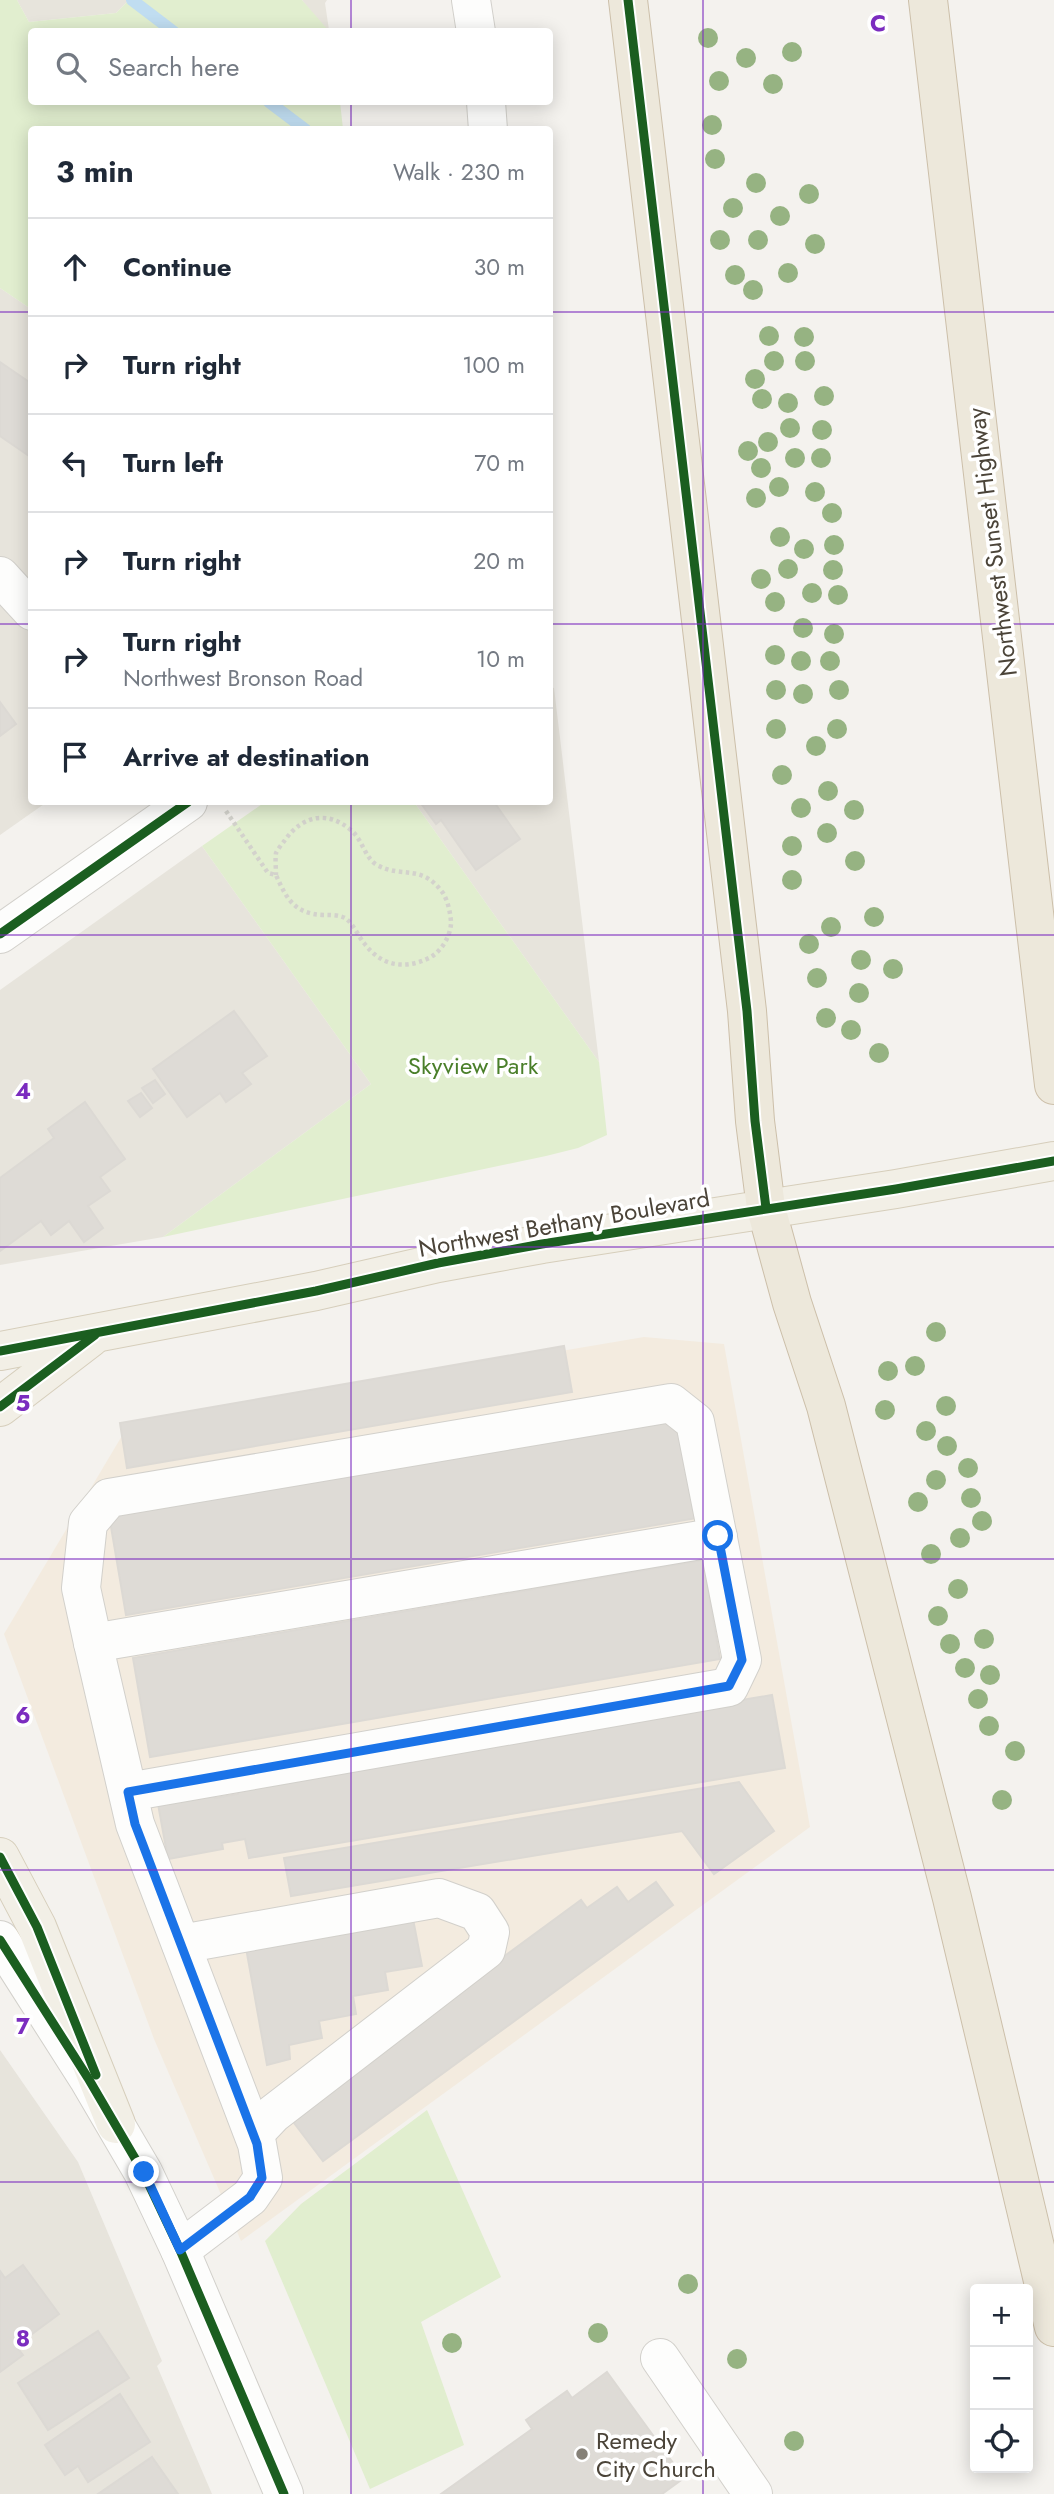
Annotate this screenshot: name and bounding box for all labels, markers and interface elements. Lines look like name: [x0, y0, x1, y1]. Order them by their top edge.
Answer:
text: C: [870, 6, 886, 40]
search box: [28, 28, 553, 105]
icon: search: [52, 48, 90, 86]
text: Search here: [108, 48, 240, 86]
text: 3 min: [56, 150, 134, 193]
text: Walk · 230 m: [393, 155, 525, 189]
icon: ahead: [56, 248, 94, 286]
text: Continue: [123, 248, 232, 286]
text: 30 m: [474, 250, 525, 284]
icon: right: [56, 346, 94, 384]
text: Turn right: [123, 346, 241, 384]
text: 100 m: [462, 348, 525, 382]
street label: Northwest Sunset Highway: [958, 405, 1026, 678]
icon: left: [56, 444, 94, 482]
text: Turn left: [123, 444, 223, 482]
text: 70 m: [474, 446, 525, 480]
icon: right: [56, 542, 94, 580]
text: Turn right: [123, 542, 241, 580]
text: 20 m: [473, 544, 525, 578]
text: Turn right: [123, 623, 241, 661]
icon: right: [56, 640, 94, 678]
text: 10 m: [476, 642, 525, 676]
text: Northwest Bronson Road: [123, 661, 363, 695]
icon: arrive: [56, 738, 94, 776]
text: Arrive at destination: [123, 738, 370, 776]
park label: Skyview Park: [408, 1048, 539, 1083]
text: 4: [15, 1074, 31, 1108]
street label: Northwest Bethany Boulevard: [415, 1180, 713, 1266]
text: 5: [16, 1386, 30, 1420]
route start: [702, 1520, 733, 1551]
text: 6: [15, 1698, 31, 1732]
text: 7: [16, 2009, 30, 2043]
route end: [128, 2156, 159, 2187]
map controls: [970, 2284, 1033, 2473]
button: +: [970, 2284, 1033, 2347]
text: 8: [16, 2321, 30, 2355]
button: −: [970, 2347, 1033, 2410]
button: locate: [970, 2410, 1033, 2473]
place label: Remedy City Church: [596, 2423, 716, 2486]
marker: Remedy City Church: [574, 2446, 590, 2462]

